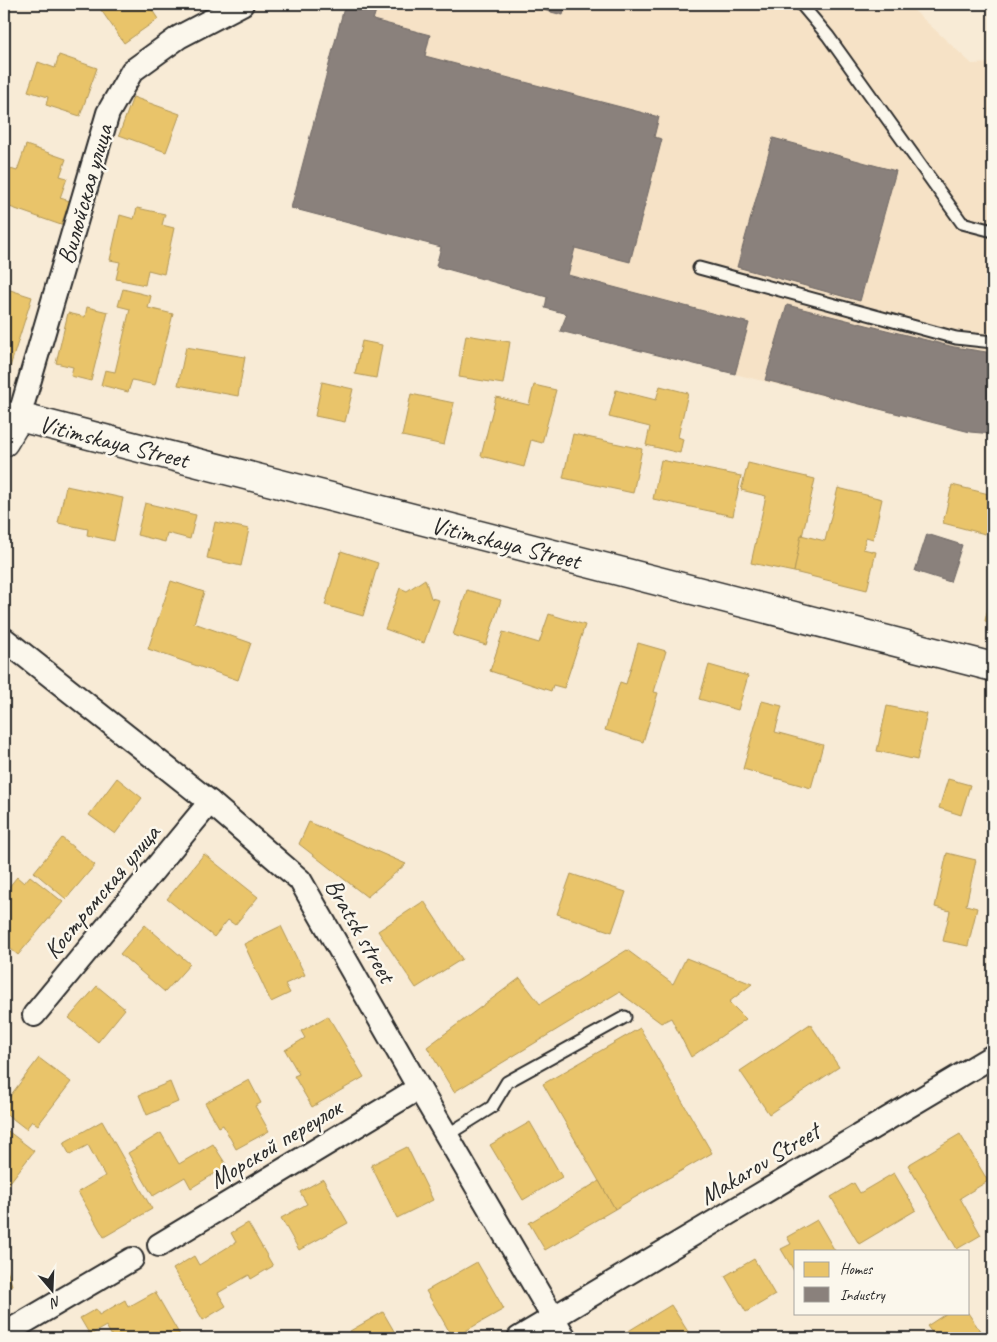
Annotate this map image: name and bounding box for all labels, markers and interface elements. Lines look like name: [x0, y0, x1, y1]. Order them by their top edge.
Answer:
street label: Вилюйская улица: [50, 119, 121, 268]
street label: Vitimskaya Street: [36, 408, 194, 477]
street label: Vitimskaya Street: [428, 509, 586, 578]
street label: Костромская улица: [36, 816, 169, 965]
street label: Bratsk street: [318, 873, 404, 991]
street label: Морской переулок: [203, 1090, 350, 1196]
street label: Makarov Street: [694, 1114, 829, 1212]
legend: [794, 1250, 970, 1314]
text: Homes: [840, 1260, 874, 1279]
north arrow: [28, 1264, 78, 1314]
text: Industry: [840, 1286, 887, 1305]
text: N: [47, 1292, 63, 1312]

